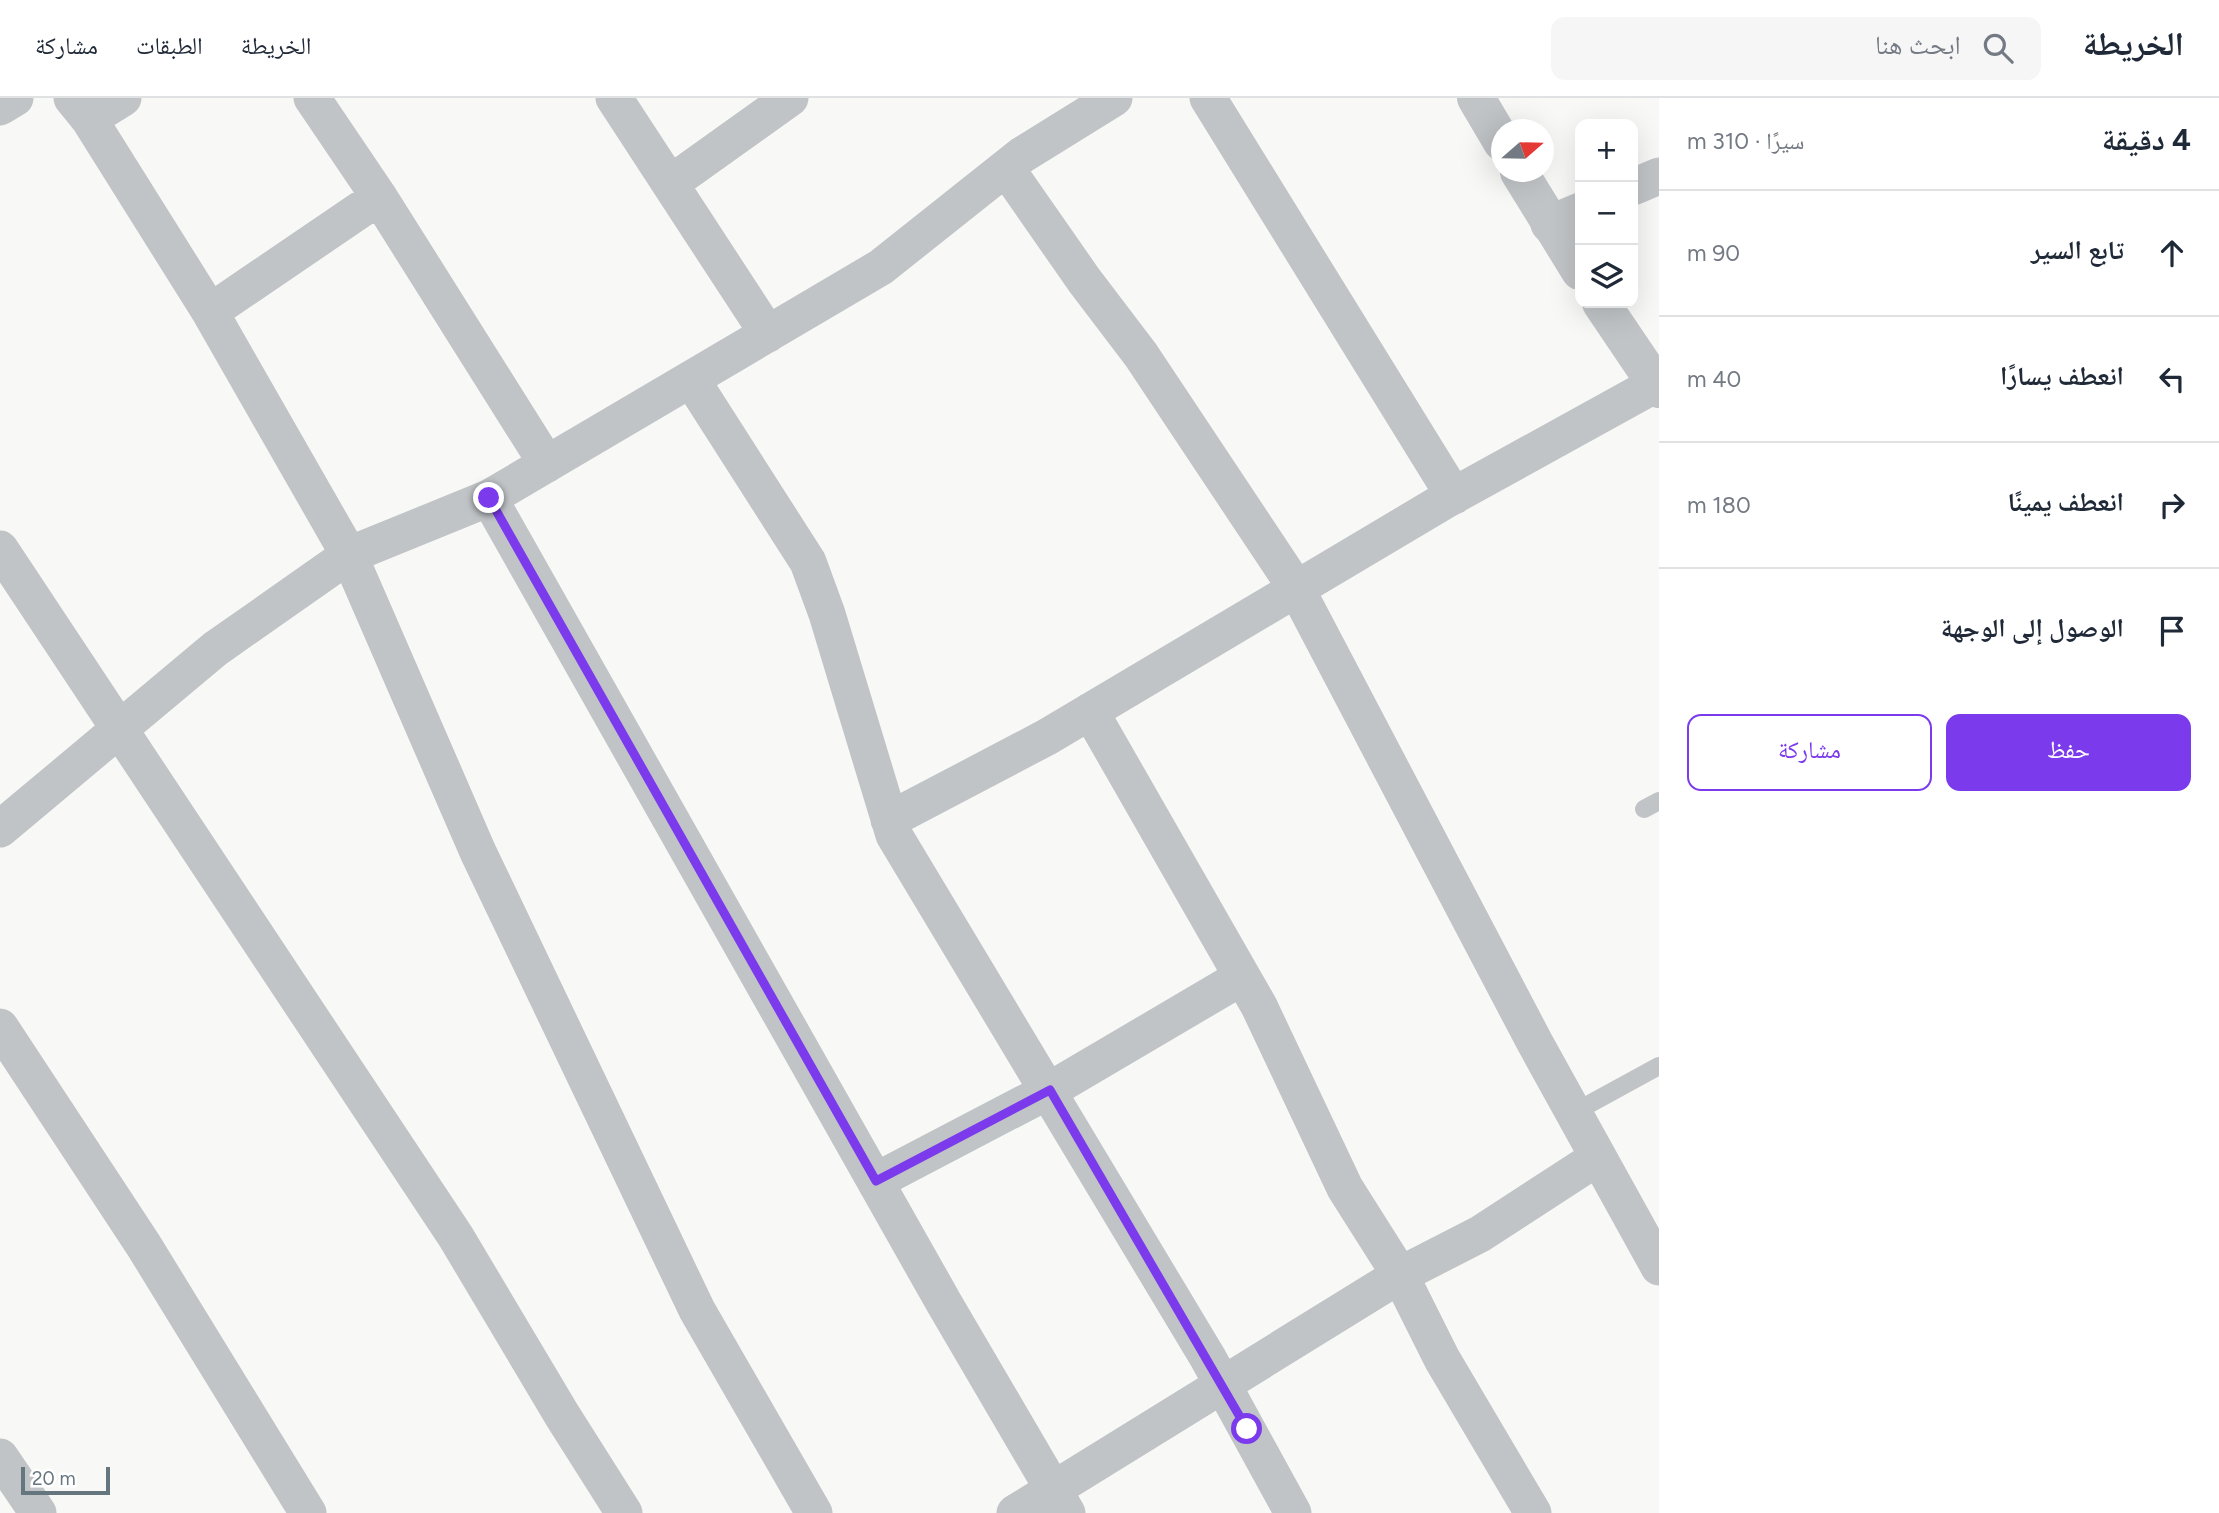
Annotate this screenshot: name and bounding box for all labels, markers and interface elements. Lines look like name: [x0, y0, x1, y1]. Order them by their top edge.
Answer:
search box: [1551, 17, 2041, 80]
text: الخريطة: [2083, 24, 2184, 63]
text: ابحث هنا: [1875, 29, 1961, 61]
icon: search: [1979, 29, 2017, 67]
text: مشاركة: [35, 31, 98, 60]
text: الطبقات: [136, 31, 203, 60]
text: الخريطة: [241, 31, 311, 60]
north arrow: [1491, 119, 1554, 182]
map controls: [1575, 119, 1638, 308]
button: +: [1575, 119, 1638, 182]
text: 4 دقيقة: [2102, 121, 2191, 158]
text: سيرًا · 310 m: [1687, 127, 1804, 155]
button: −: [1575, 182, 1638, 245]
text: تابع السير: [2031, 234, 2124, 266]
icon: ahead: [2153, 234, 2191, 272]
text: 90 m: [1687, 239, 1740, 267]
button: layers: [1575, 245, 1638, 308]
text: انعطف يسارًا: [2000, 360, 2124, 392]
icon: left: [2153, 360, 2191, 398]
text: 40 m: [1687, 365, 1741, 393]
route end: [473, 482, 504, 513]
text: انعطف يمينًا: [2008, 486, 2124, 518]
icon: right: [2153, 486, 2191, 524]
text: 180 m: [1687, 491, 1751, 519]
text: الوصول إلى الوجهة: [1941, 612, 2124, 644]
icon: arrive: [2153, 612, 2191, 650]
button: مشاركة: [1687, 714, 1932, 791]
button: حفظ: [1946, 714, 2191, 791]
route start: [1231, 1413, 1262, 1444]
scale bar: [21, 1464, 110, 1496]
text: 20 m: [32, 1467, 76, 1490]

